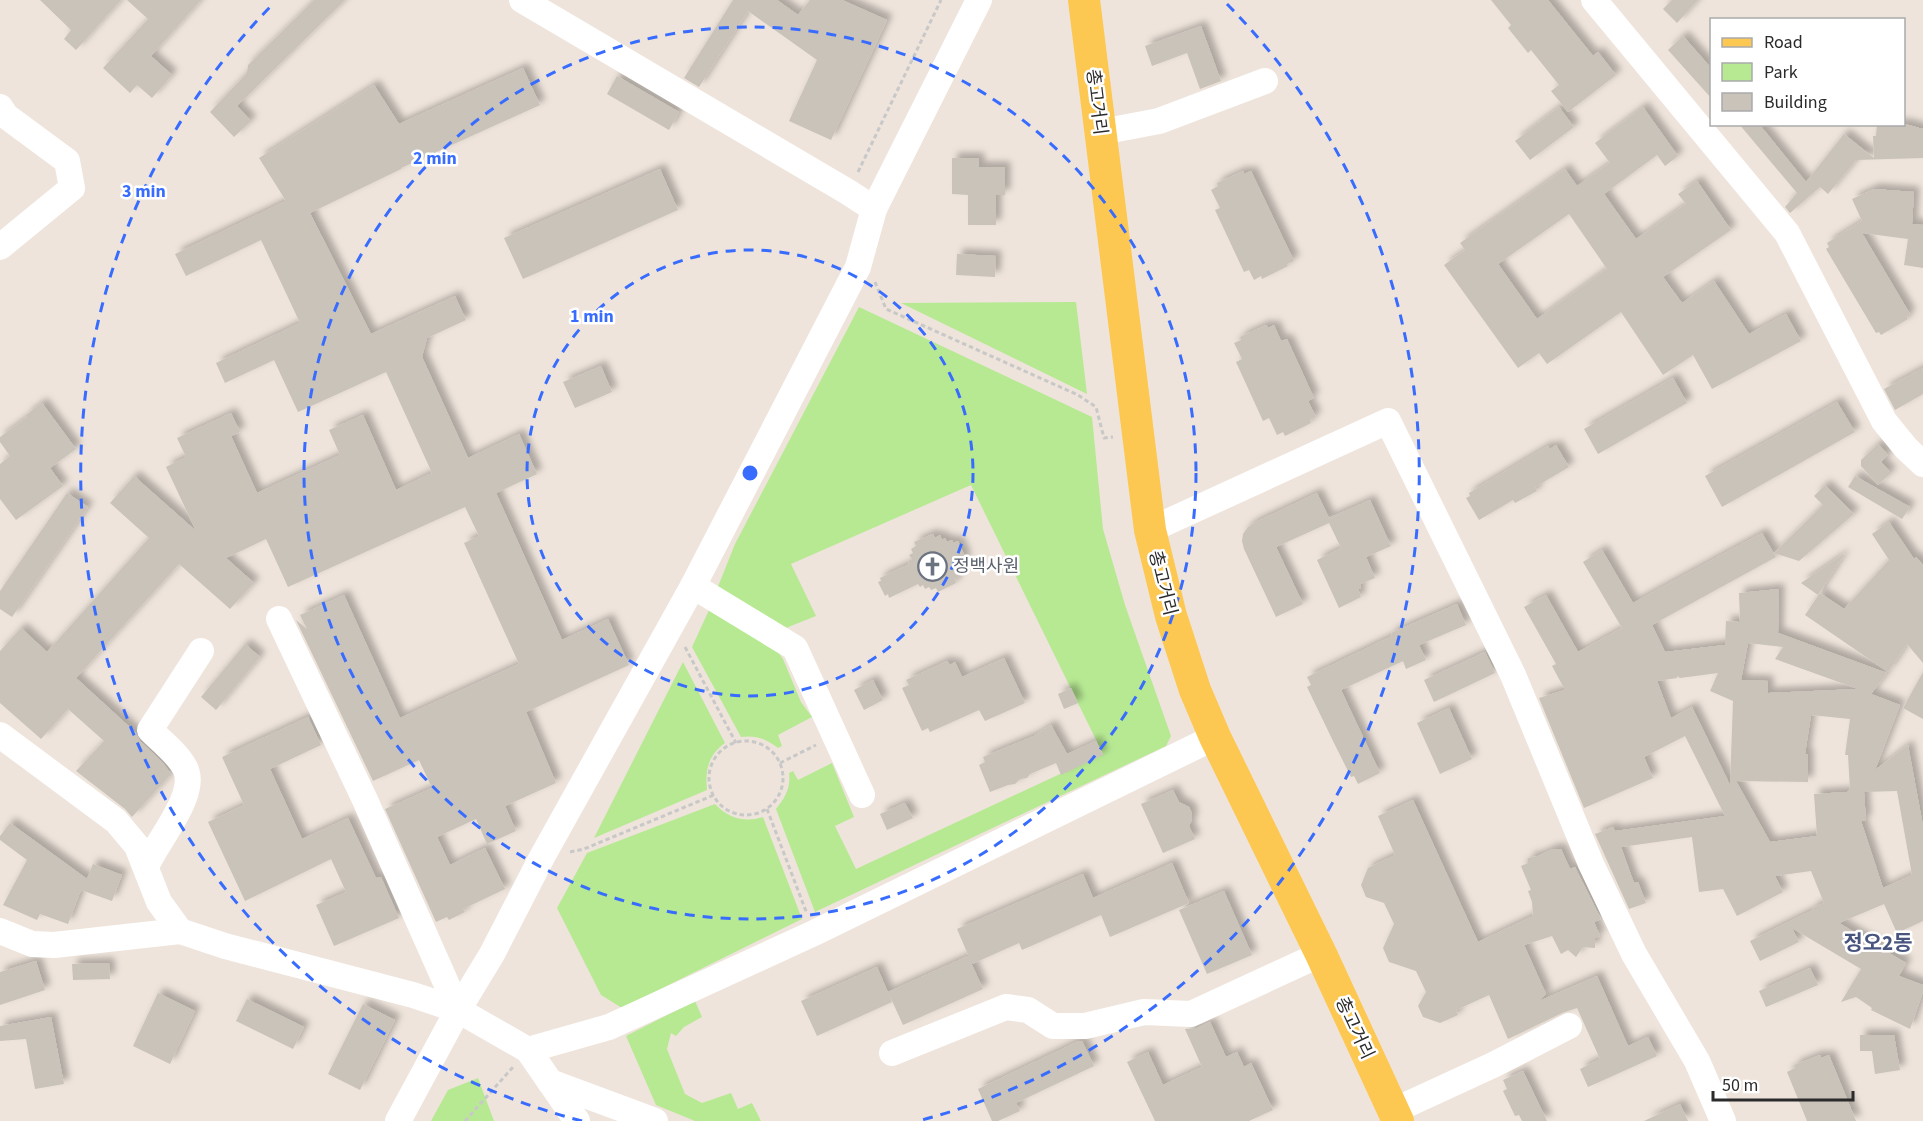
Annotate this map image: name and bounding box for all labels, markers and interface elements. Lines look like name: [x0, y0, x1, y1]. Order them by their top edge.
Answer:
legend: [1710, 18, 1905, 126]
text: Road: [1764, 30, 1803, 55]
text: Park: [1764, 60, 1798, 85]
street label: 총고거리: [1080, 68, 1113, 136]
text: Building: [1764, 90, 1827, 115]
text: 2 min: [413, 146, 457, 171]
text: 3 min: [122, 179, 166, 204]
text: 1 min: [570, 304, 614, 329]
centre of rings: [740, 463, 760, 483]
street label: 총고거리: [1142, 548, 1183, 618]
church icon: 정백사원: [916, 550, 948, 582]
place label: 정백사원: [953, 554, 1019, 579]
district label: 정오2동: [1843, 928, 1913, 958]
street label: 총고거리: [1329, 993, 1380, 1064]
scale bar: [1713, 1064, 1852, 1102]
text: 50 m: [1722, 1073, 1758, 1098]

